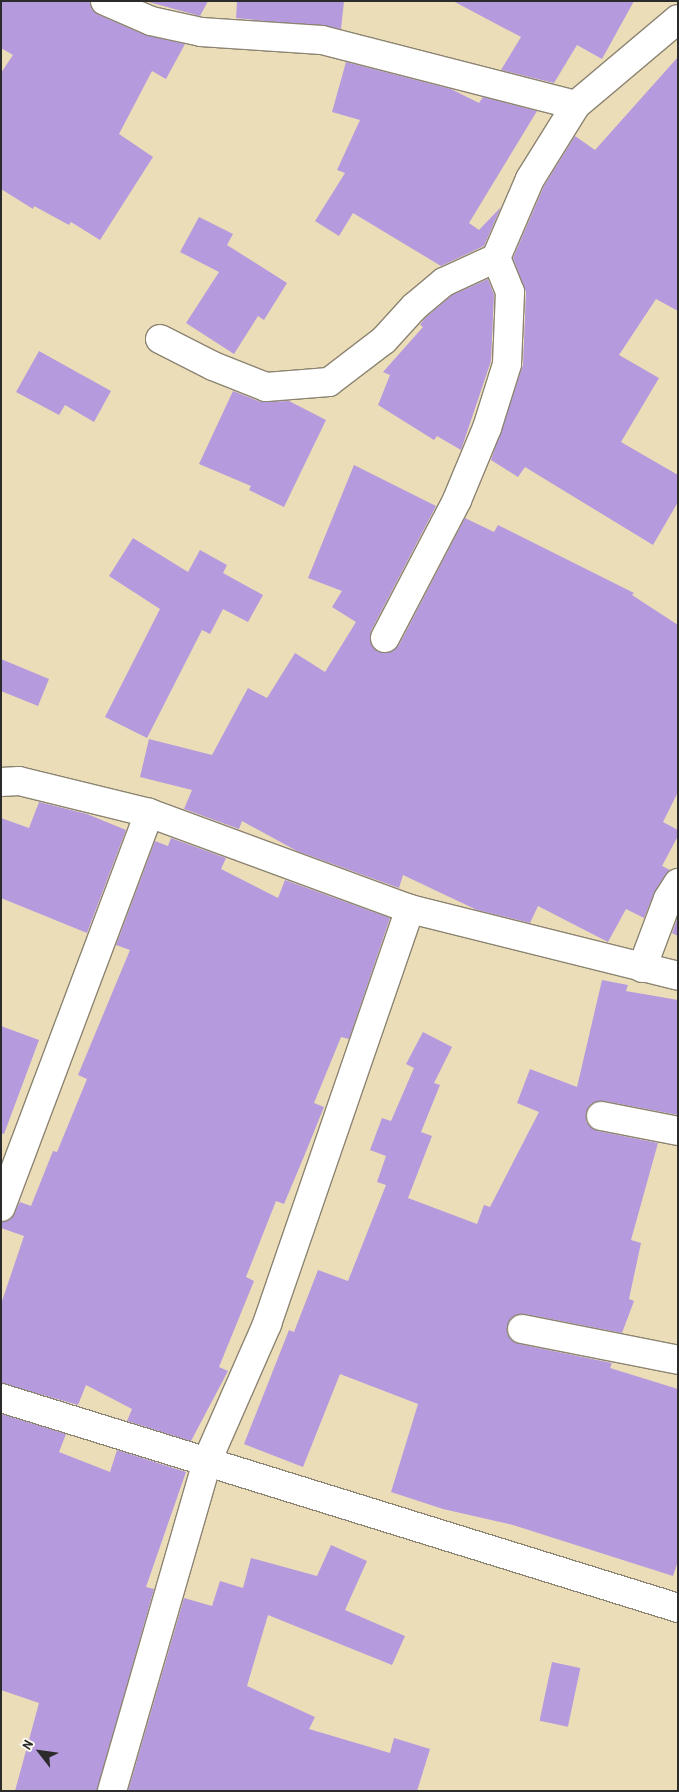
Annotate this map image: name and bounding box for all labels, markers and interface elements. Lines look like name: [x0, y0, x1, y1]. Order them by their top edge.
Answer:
north arrow: [15, 1727, 65, 1777]
text: N: [16, 1736, 37, 1752]

